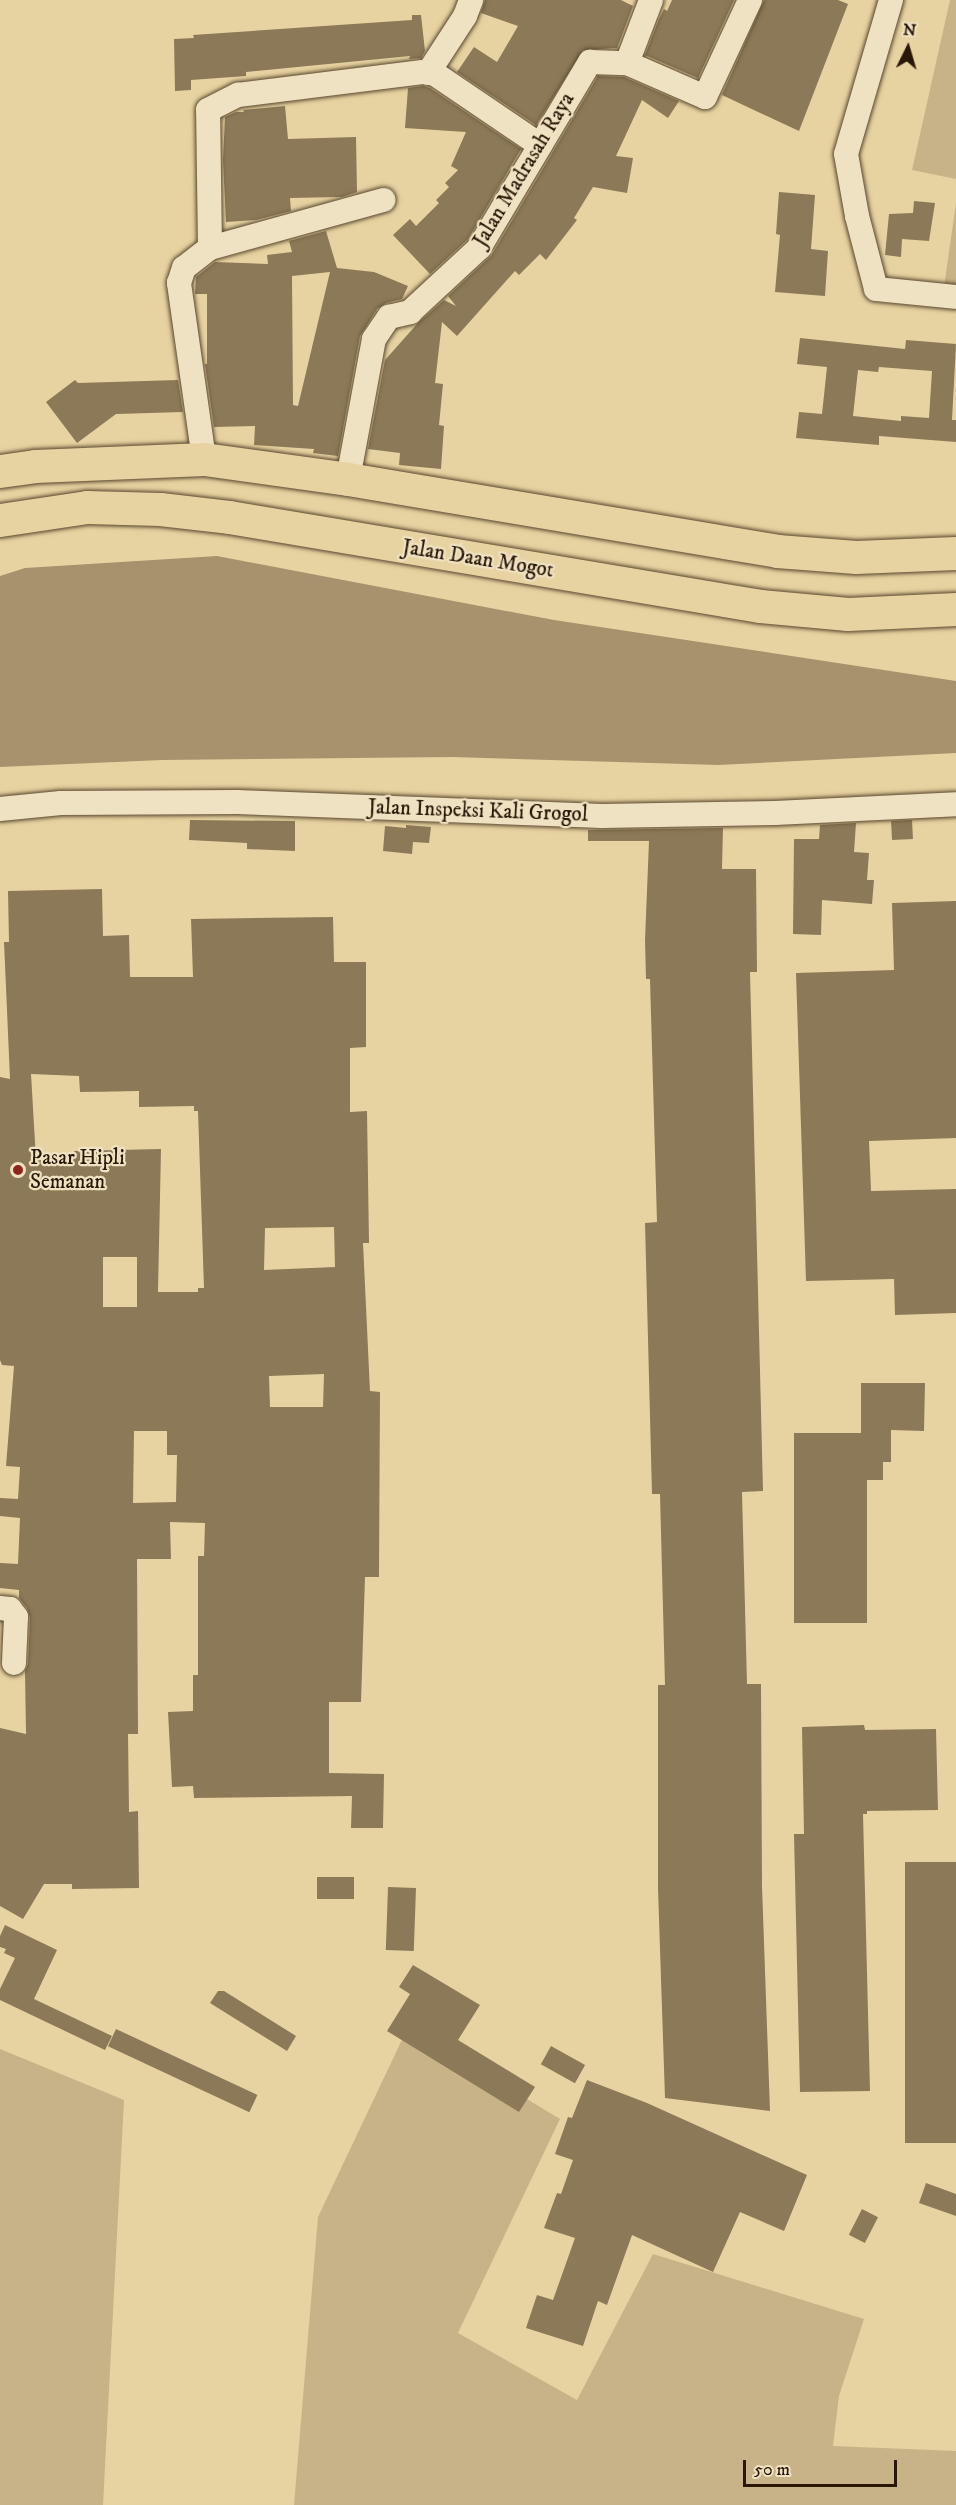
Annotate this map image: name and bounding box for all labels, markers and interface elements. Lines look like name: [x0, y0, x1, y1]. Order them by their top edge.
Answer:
north arrow: [878, 18, 938, 78]
text: N: [902, 20, 917, 41]
street label: Jalan Madrasah Raya: [468, 88, 580, 252]
street label: Jalan Daan Mogot: [401, 535, 555, 583]
street label: Jalan Inspeksi Kali Grogol: [368, 795, 588, 827]
place label: Pasar Hipli Semanan: [30, 1145, 125, 1195]
marker: Pasar Hipli Semanan: [11, 1163, 25, 1177]
scale bar: [746, 2448, 900, 2486]
text: 50 m: [754, 2459, 790, 2481]

